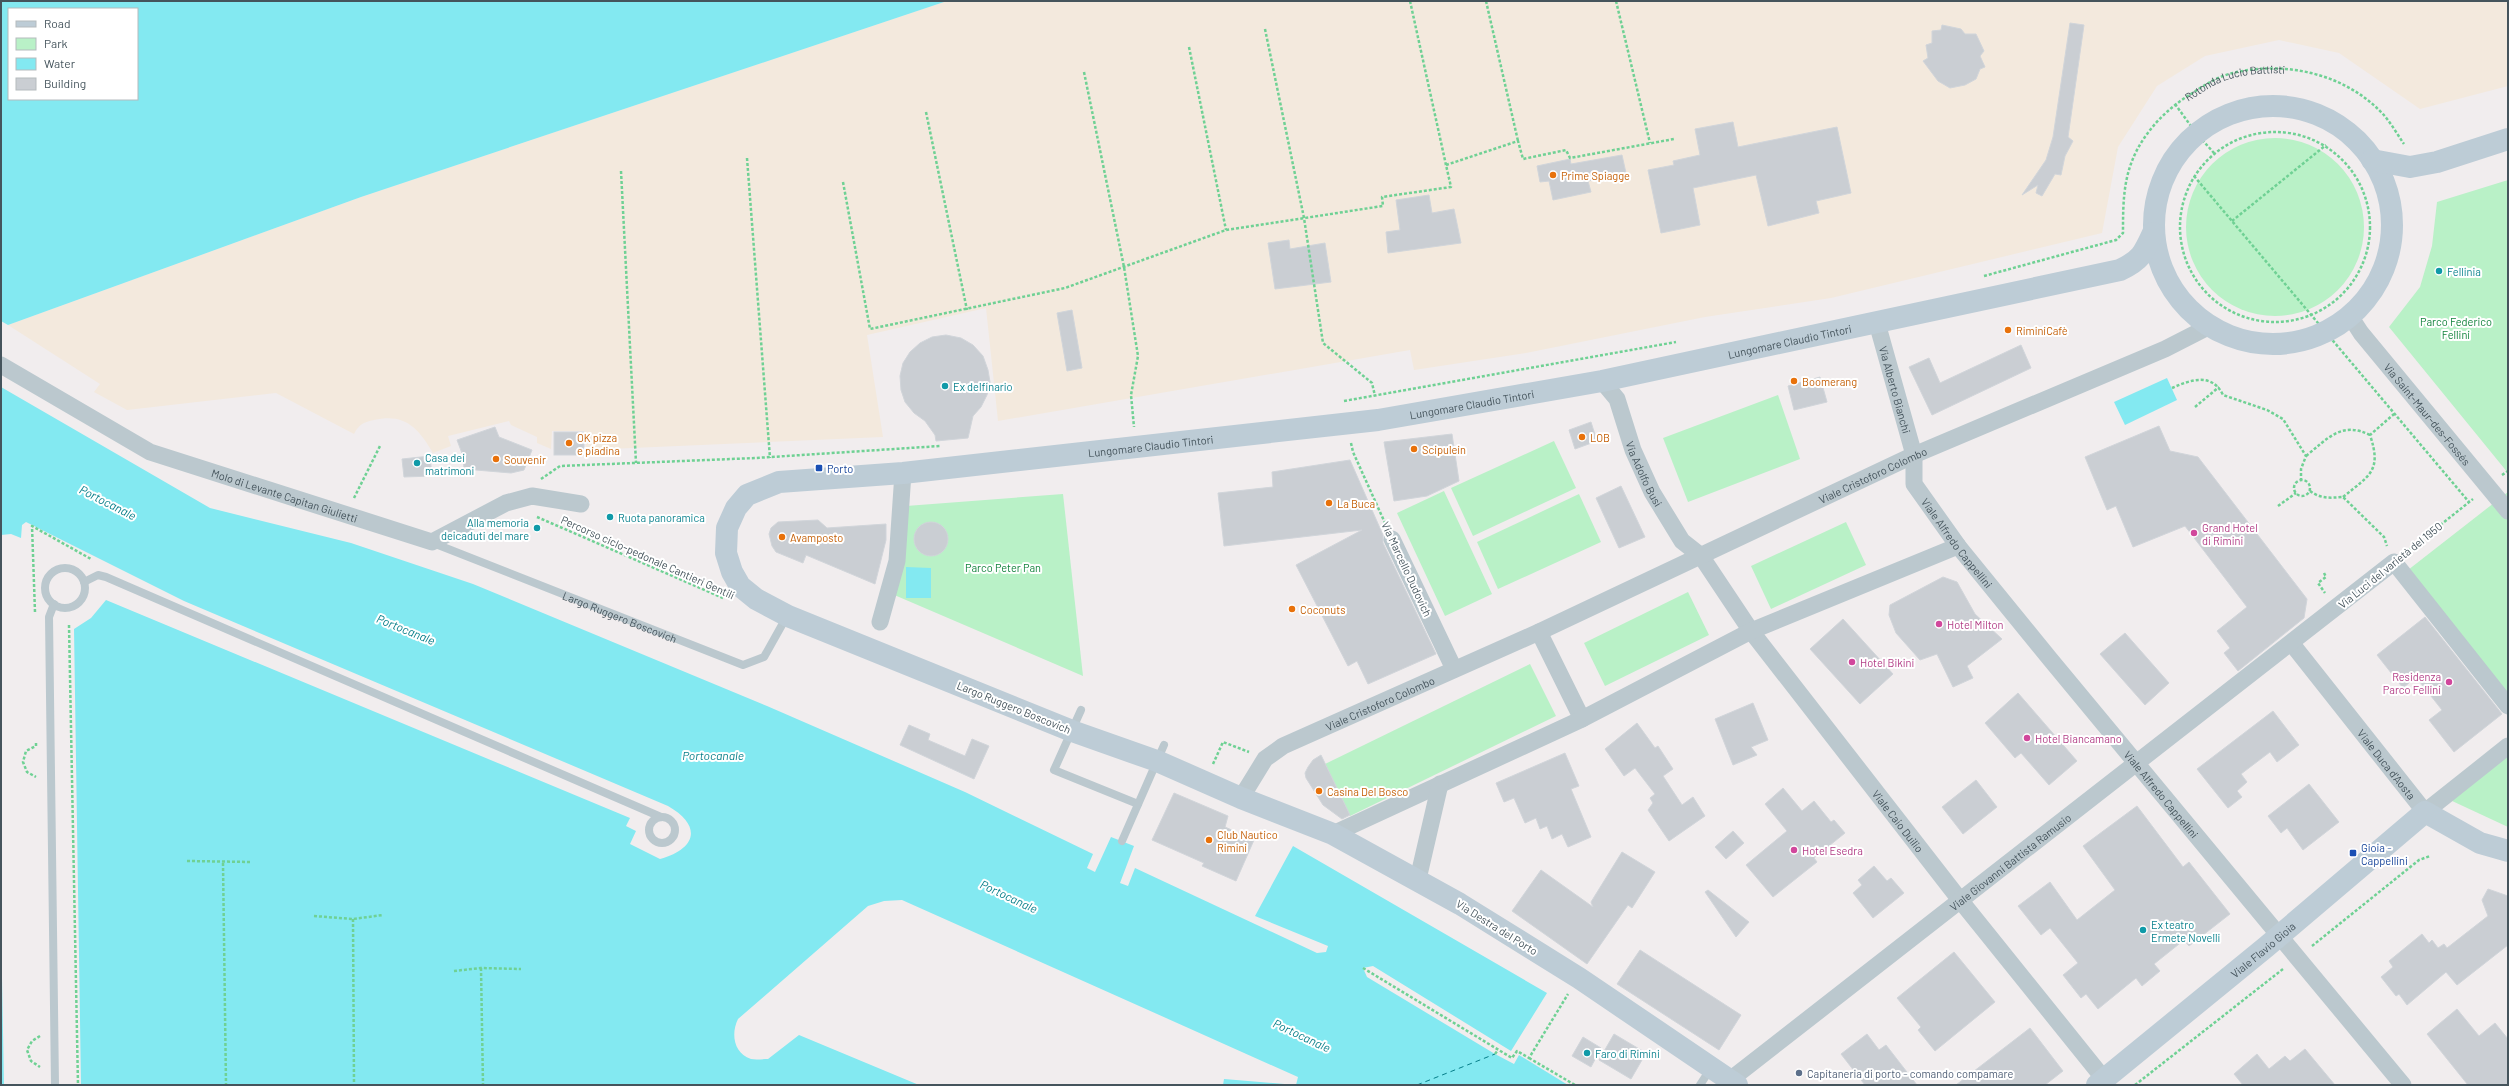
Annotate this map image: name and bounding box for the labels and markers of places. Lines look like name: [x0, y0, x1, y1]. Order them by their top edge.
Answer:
place label: Prime Spiagge: [1561, 169, 1630, 182]
marker: Prime Spiagge: [1548, 170, 1558, 180]
place label: Fellinia: [2447, 265, 2481, 278]
marker: Fellinia: [2434, 266, 2444, 276]
place label: RiminiCafè: [2016, 324, 2068, 337]
marker: RiminiCafè: [2003, 325, 2013, 335]
place label: Boomerang: [1802, 375, 1857, 388]
marker: Boomerang: [1789, 376, 1799, 386]
place label: Ex delfinario: [953, 380, 1013, 393]
marker: Ex delfinario: [940, 381, 950, 391]
place label: OK pizza e piadina: [577, 431, 620, 457]
place label: LOB: [1590, 431, 1610, 444]
marker: LOB: [1577, 432, 1587, 442]
marker: OK pizza e piadina: [564, 438, 574, 448]
place label: Scipulein: [1422, 443, 1466, 456]
marker: Scipulein: [1409, 444, 1419, 454]
place label: Casa dei matrimoni: [425, 451, 474, 477]
place label: Souvenir: [504, 453, 546, 466]
marker: Souvenir: [491, 454, 501, 464]
marker: Casa dei matrimoni: [412, 458, 422, 468]
place label: Porto: [827, 462, 853, 475]
marker: Porto: [814, 463, 824, 473]
place label: La Buca: [1337, 497, 1375, 510]
marker: La Buca: [1324, 498, 1334, 508]
place label: Ruota panoramica: [618, 511, 705, 524]
marker: Ruota panoramica: [605, 512, 615, 522]
place label: Alla memoria deicaduti del mare: [441, 516, 529, 542]
place label: Grand Hotel di Rimini: [2202, 521, 2258, 547]
marker: Alla memoria deicaduti del mare: [532, 523, 542, 533]
marker: Grand Hotel di Rimini: [2189, 528, 2199, 538]
place label: Avamposto: [790, 531, 843, 544]
marker: Avamposto: [777, 532, 787, 542]
place label: Coconuts: [1300, 603, 1345, 616]
marker: Coconuts: [1287, 604, 1297, 614]
place label: Hotel Milton: [1947, 618, 2004, 631]
marker: Hotel Milton: [1934, 619, 1944, 629]
place label: Hotel Bikini: [1860, 656, 1915, 669]
marker: Hotel Bikini: [1847, 657, 1857, 667]
place label: Residenza Parco Fellini: [2383, 670, 2441, 696]
marker: Residenza Parco Fellini: [2444, 677, 2454, 687]
place label: Hotel Biancamano: [2035, 732, 2122, 745]
marker: Hotel Biancamano: [2022, 733, 2032, 743]
place label: Casina Del Bosco: [1327, 785, 1408, 798]
marker: Casina Del Bosco: [1314, 786, 1324, 796]
place label: Club Nautico Rimini: [1217, 828, 1278, 854]
marker: Club Nautico Rimini: [1204, 835, 1214, 845]
place label: Gioia - Cappellini: [2361, 841, 2408, 867]
place label: Hotel Esedra: [1802, 844, 1863, 857]
marker: Hotel Esedra: [1789, 845, 1799, 855]
marker: Gioia - Cappellini: [2348, 848, 2358, 858]
place label: Ex teatro Ermete Novelli: [2151, 918, 2221, 944]
marker: Ex teatro Ermete Novelli: [2138, 925, 2148, 935]
place label: Faro di Rimini: [1595, 1047, 1660, 1060]
marker: Faro di Rimini: [1582, 1048, 1592, 1058]
place label: Capitaneria di porto - comando compamare: [1807, 1067, 2013, 1080]
marker: Capitaneria di porto - comando compamare: [1794, 1068, 1804, 1078]

